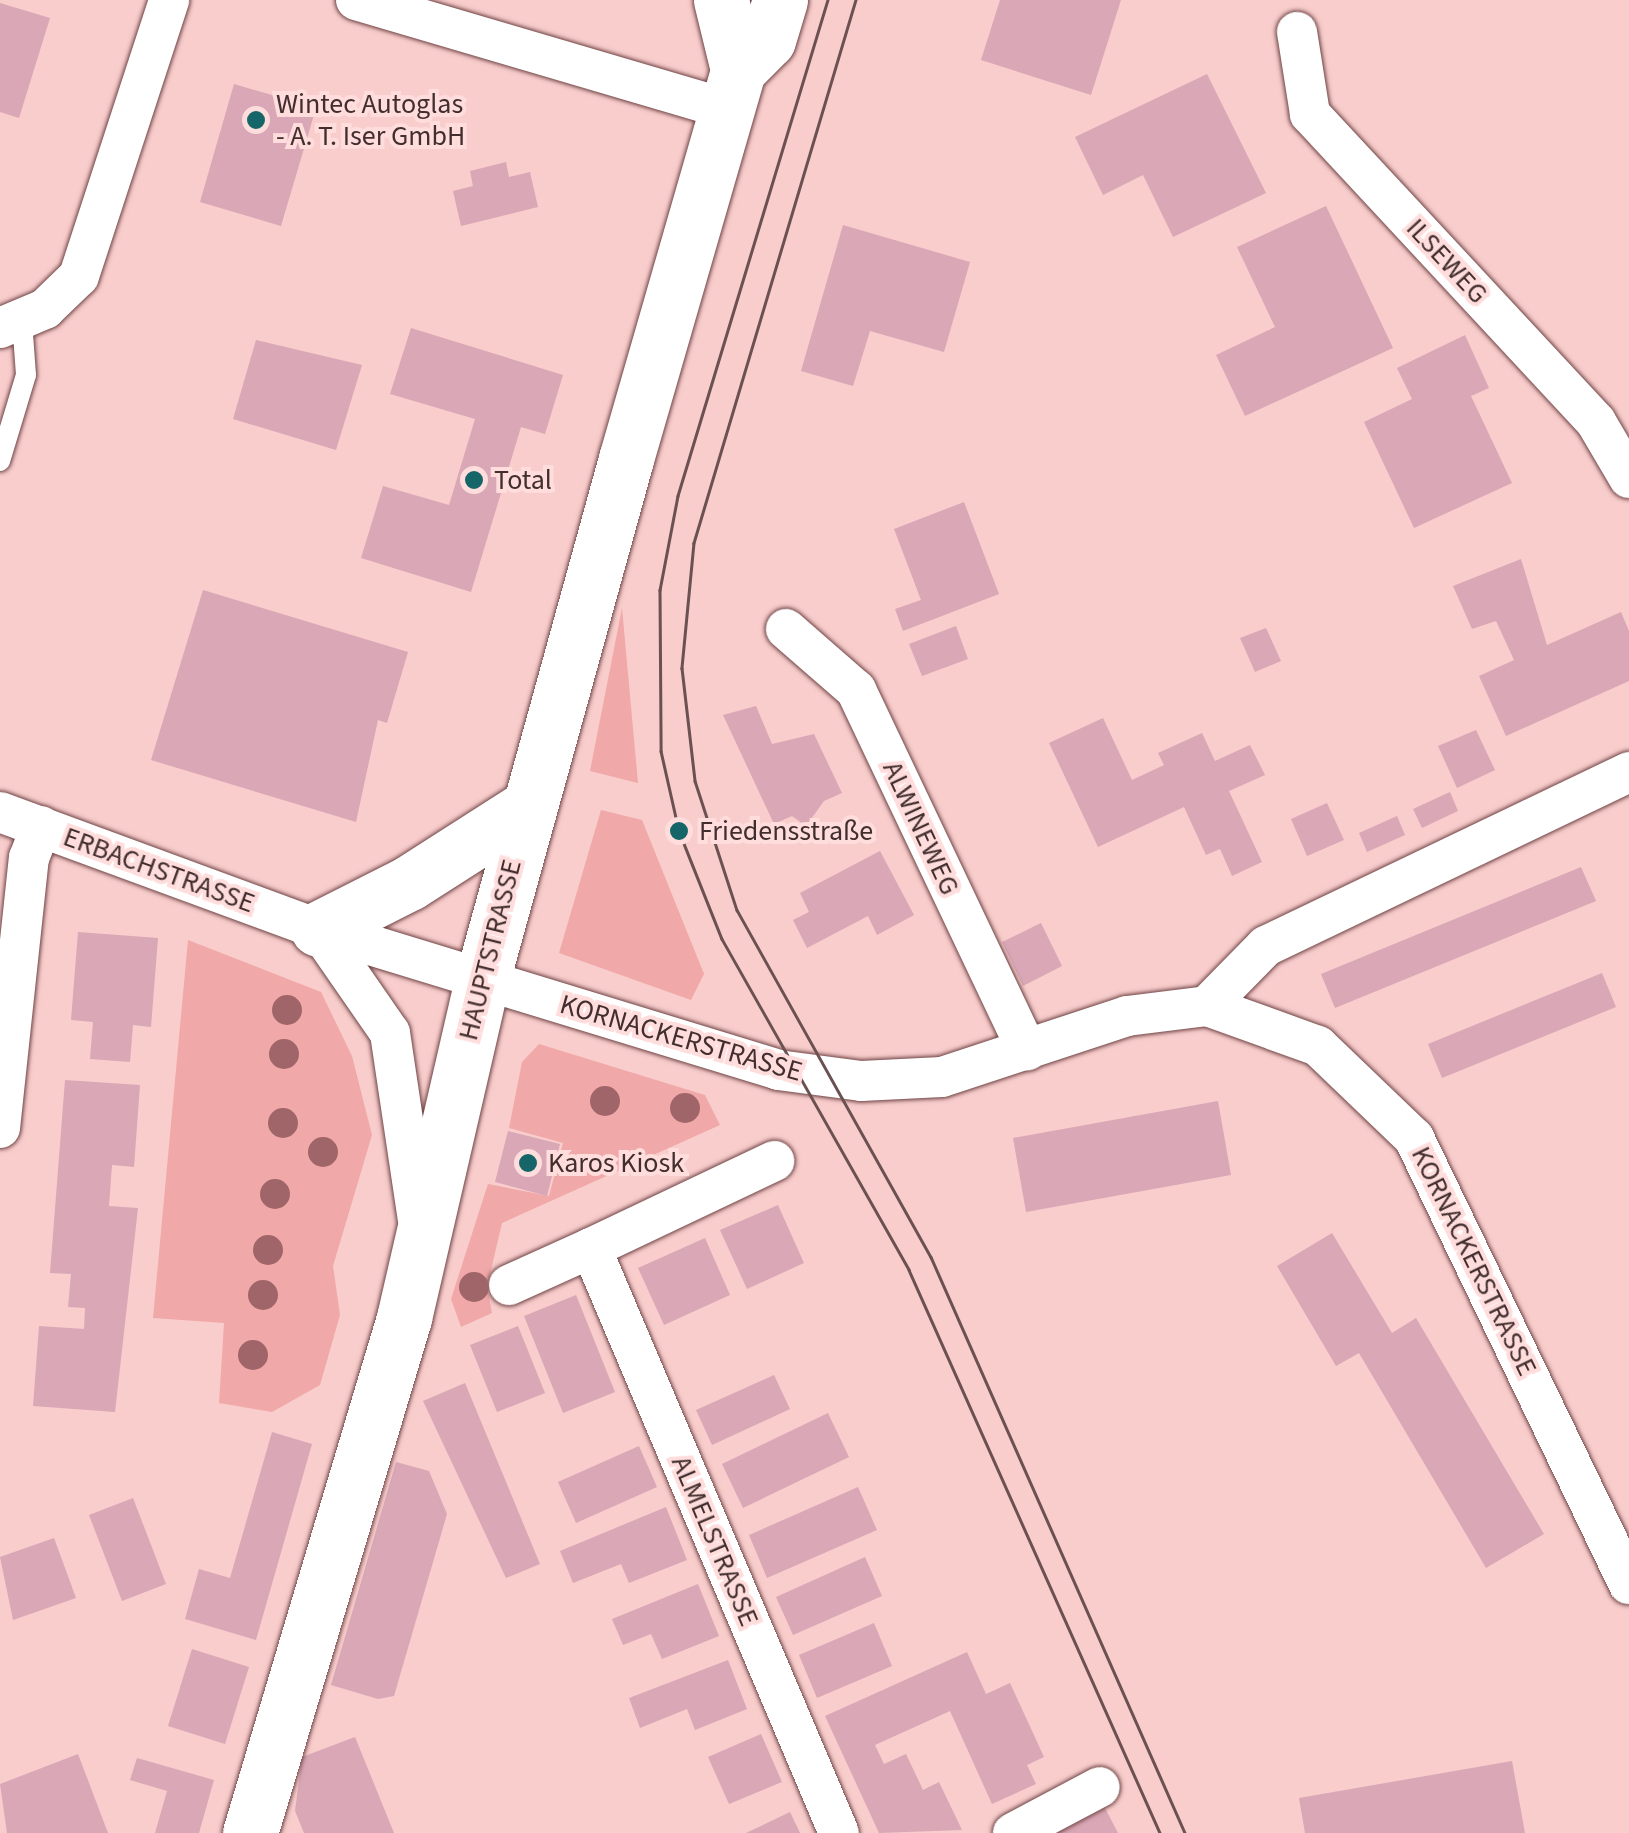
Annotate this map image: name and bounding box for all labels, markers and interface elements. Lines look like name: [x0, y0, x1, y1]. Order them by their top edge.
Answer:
place label: Wintec Autoglas - A. T. Iser GmbH: [276, 87, 465, 153]
marker: Wintec Autoglas - A. T. Iser GmbH: [245, 109, 267, 131]
street label: ILSEWEG: [1399, 211, 1495, 311]
place label: Total: [494, 463, 552, 497]
marker: Total: [463, 469, 485, 491]
street label: ALWINEWEG: [875, 756, 967, 900]
place label: Friedensstraße: [699, 814, 873, 848]
street label: ERBACHSTRASSE: [59, 820, 259, 920]
marker: Friedensstraße: [668, 820, 690, 842]
street label: HAUPTSTRASSE: [451, 856, 529, 1044]
street label: KORNACKERSTRASSE: [556, 987, 806, 1089]
street label: KORNACKERSTRASSE: [1404, 1141, 1544, 1381]
place label: Karos Kiosk: [548, 1146, 684, 1180]
marker: Karos Kiosk: [517, 1152, 539, 1174]
street label: ALMELSTRASSE: [664, 1451, 766, 1631]

